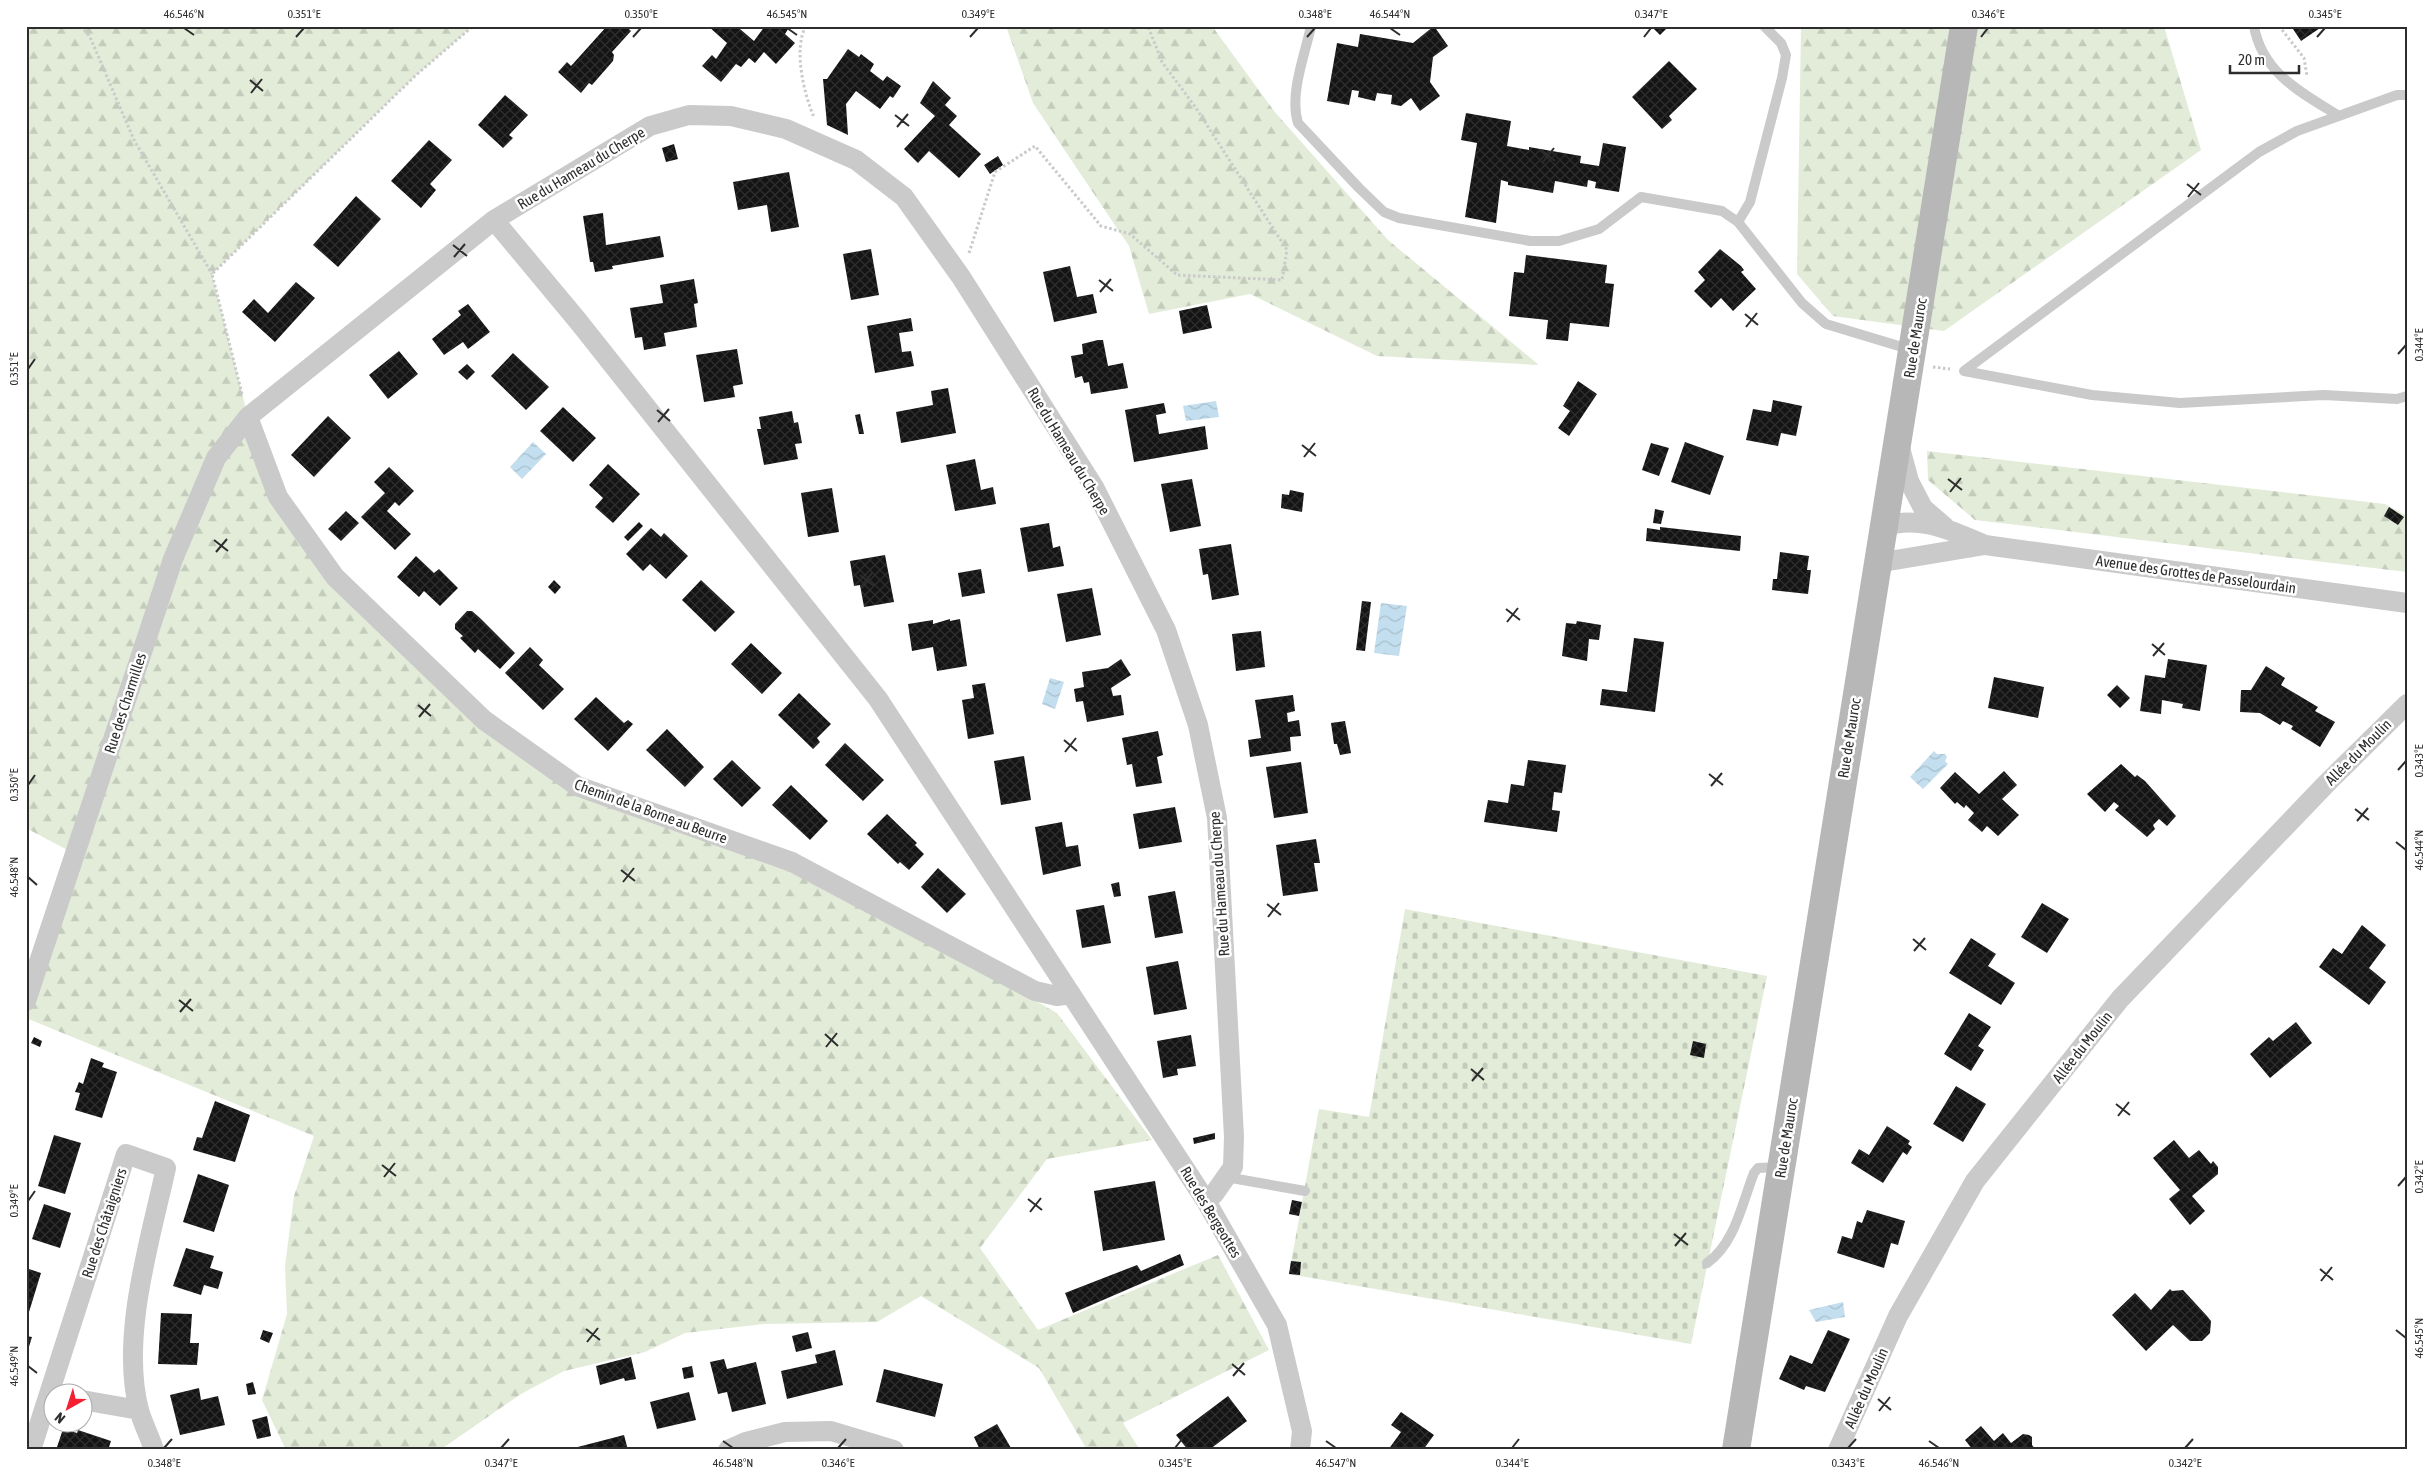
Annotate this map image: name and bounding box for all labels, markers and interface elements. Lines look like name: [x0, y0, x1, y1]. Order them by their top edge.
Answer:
text: 46.546°N: [164, 7, 204, 21]
text: 0.351°E: [287, 7, 321, 21]
text: 0.350°E: [624, 7, 658, 21]
text: 46.545°N: [767, 7, 807, 21]
text: 0.349°E: [961, 7, 995, 21]
text: 0.348°E: [1298, 7, 1332, 21]
text: 46.544°N: [1370, 7, 1410, 21]
text: 0.347°E: [1634, 7, 1668, 21]
text: 0.346°E: [1971, 7, 2005, 21]
text: 0.345°E: [2308, 7, 2342, 21]
scale bar: [2230, 42, 2299, 74]
text: 20 m: [2238, 51, 2265, 68]
street label: Rue du Hameau du Cherpe: [514, 123, 648, 213]
street label: Rue de Mauroc: [1900, 296, 1930, 379]
text: 0.344°E: [2412, 328, 2426, 362]
text: 0.351°E: [7, 352, 21, 386]
street label: Rue du Hameau du Cherpe: [1024, 384, 1114, 518]
street label: Avenue des Grottes de Passelourdain: [2095, 552, 2297, 596]
street label: Rue des Charmilles: [101, 651, 149, 755]
street label: Rue de Mauroc: [1834, 696, 1864, 779]
street label: Allée du Moulin: [2322, 716, 2394, 788]
text: 0.343°E: [2412, 744, 2426, 778]
text: 0.350°E: [7, 768, 21, 802]
street label: Chemin de la Borne au Beurre: [572, 775, 730, 847]
street label: Rue du Hameau du Cherpe: [1205, 811, 1233, 957]
text: 46.544°N: [2412, 830, 2426, 870]
text: 46.548°N: [7, 857, 21, 897]
street label: Allée du Moulin: [2049, 1008, 2115, 1086]
street label: Rue de Mauroc: [1771, 1096, 1801, 1179]
text: 0.342°E: [2412, 1160, 2426, 1194]
street label: Rue des Bergeottes: [1177, 1163, 1245, 1261]
street label: Rue des Châtaigniers: [78, 1166, 130, 1280]
text: 0.349°E: [7, 1184, 21, 1218]
text: 46.545°N: [2412, 1318, 2426, 1358]
street label: Allée du Moulin: [1841, 1345, 1891, 1431]
text: 46.549°N: [7, 1346, 21, 1386]
north arrow: [42, 1384, 92, 1434]
text: N: [52, 1409, 68, 1427]
text: 0.348°E: [147, 1456, 181, 1470]
text: 0.347°E: [484, 1456, 518, 1470]
text: 46.548°N: [713, 1456, 753, 1470]
text: 0.346°E: [821, 1456, 855, 1470]
text: 0.345°E: [1158, 1456, 1192, 1470]
text: 46.547°N: [1316, 1456, 1356, 1470]
text: 0.344°E: [1495, 1456, 1529, 1470]
text: 0.343°E: [1831, 1456, 1865, 1470]
text: 46.546°N: [1919, 1456, 1959, 1470]
text: 0.342°E: [2168, 1456, 2202, 1470]

